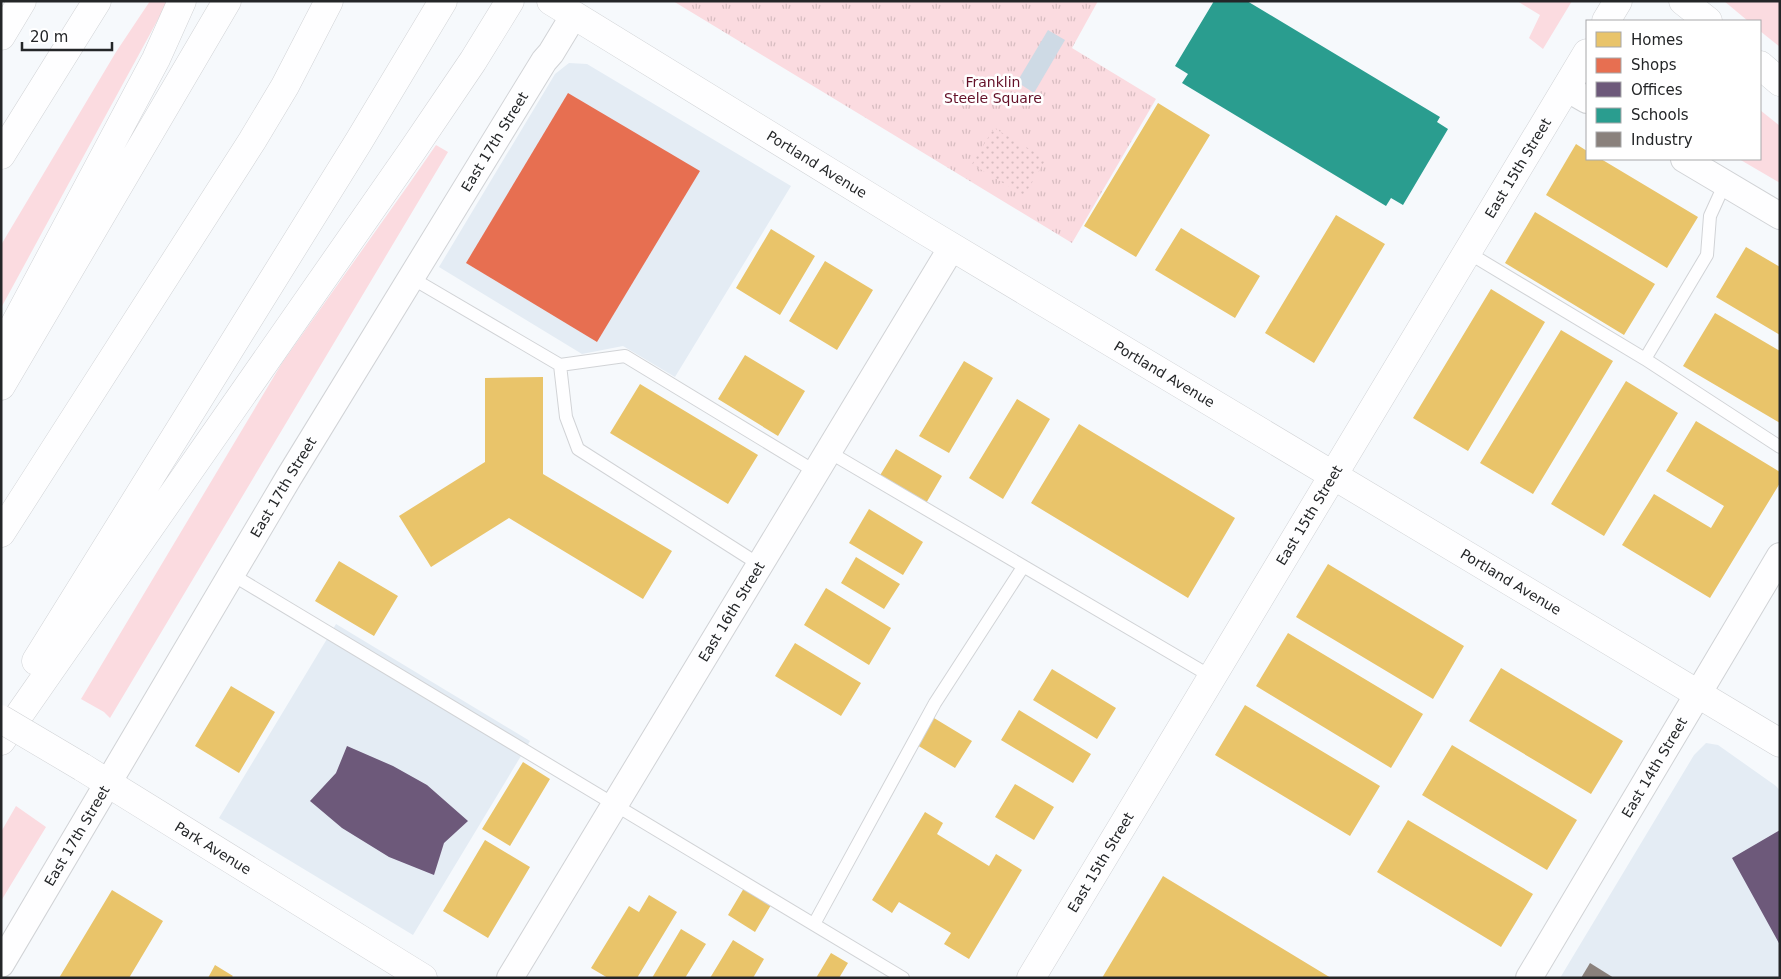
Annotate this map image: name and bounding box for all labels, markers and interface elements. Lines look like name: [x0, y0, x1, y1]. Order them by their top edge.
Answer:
scale bar: [22, 20, 112, 52]
legend: [1586, 20, 1761, 160]
text: 20 m: [30, 28, 68, 46]
text: Homes: [1631, 31, 1683, 49]
text: Shops: [1631, 56, 1677, 74]
park label: Franklin Steele Square: [944, 74, 1042, 106]
text: Offices: [1631, 81, 1683, 99]
street label: East 17th Street: [458, 89, 531, 195]
text: Schools: [1631, 106, 1689, 124]
street label: East 15th Street: [1482, 115, 1554, 221]
street label: Portland Avenue: [764, 128, 870, 201]
text: Industry: [1631, 131, 1693, 149]
street label: Portland Avenue: [1111, 338, 1218, 410]
street label: East 17th Street: [247, 434, 320, 540]
street label: East 15th Street: [1273, 462, 1346, 568]
street label: Portland Avenue: [1458, 546, 1564, 618]
street label: East 16th Street: [695, 558, 768, 665]
street label: East 14th Street: [1618, 714, 1691, 820]
street label: East 17th Street: [41, 782, 113, 889]
street label: East 15th Street: [1064, 809, 1137, 915]
street label: Park Avenue: [172, 818, 254, 878]

